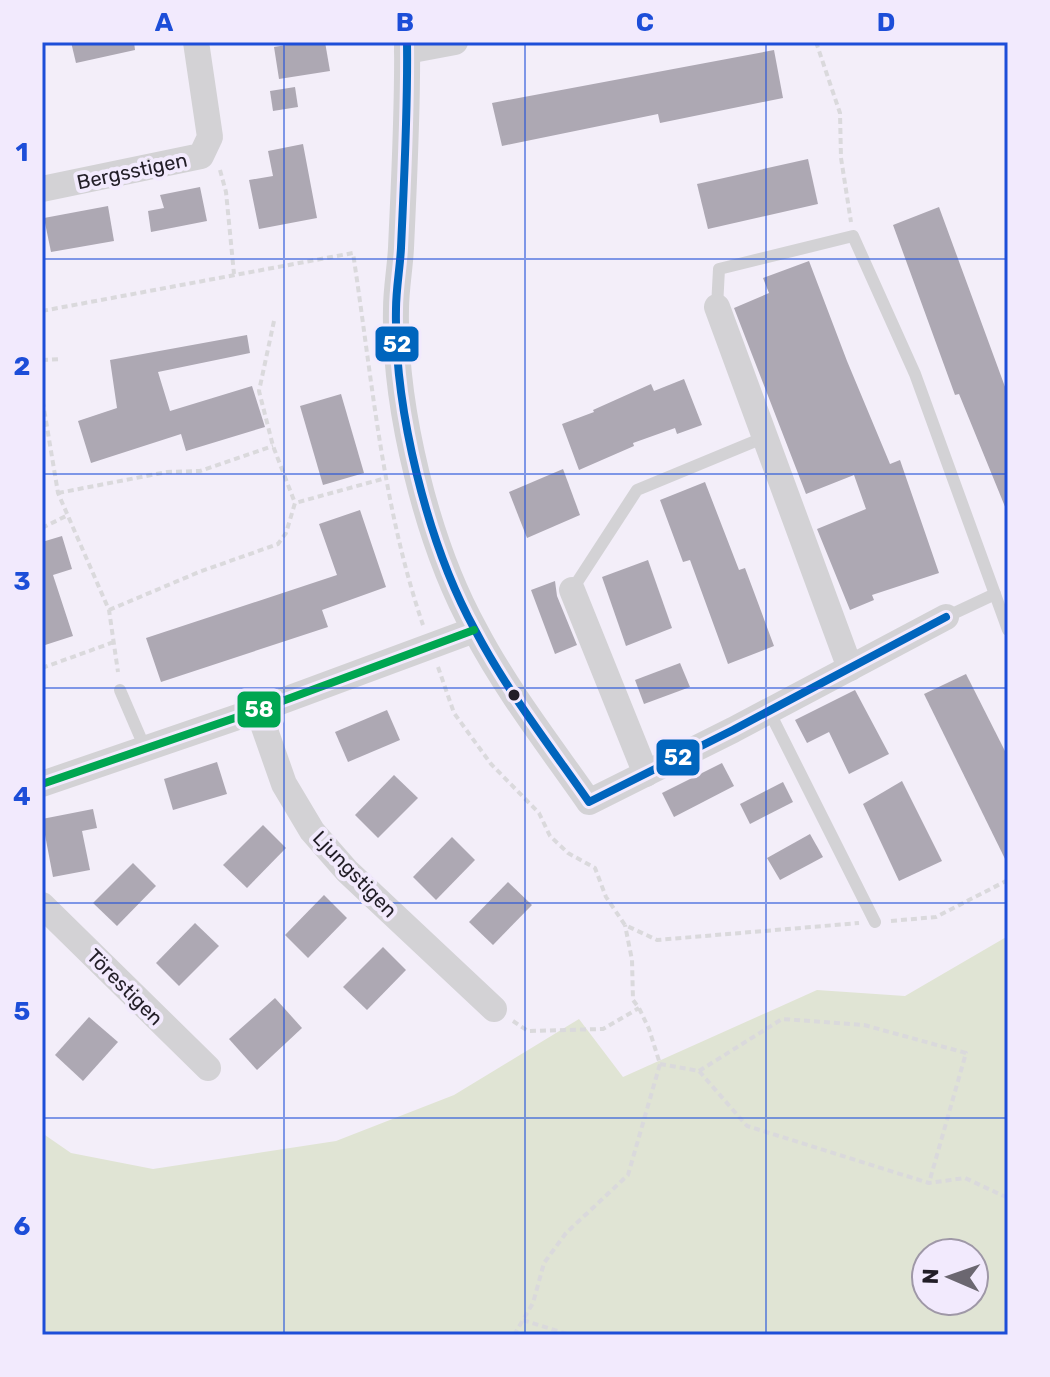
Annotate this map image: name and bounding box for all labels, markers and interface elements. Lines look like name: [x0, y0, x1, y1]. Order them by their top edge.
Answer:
text: A: [155, 7, 174, 38]
text: B: [396, 7, 414, 38]
text: C: [636, 7, 654, 38]
text: D: [877, 7, 895, 38]
text: 1: [16, 137, 28, 168]
street label: Bergsstigen: [75, 148, 189, 194]
line badge: 52: [374, 325, 420, 363]
text: 52: [383, 331, 411, 358]
text: 2: [14, 351, 30, 382]
text: 3: [13, 566, 31, 597]
unlabelled marker: [506, 687, 522, 703]
line badge: 58: [236, 690, 282, 729]
text: 58: [244, 696, 274, 723]
line badge: 52: [655, 738, 701, 777]
text: 52: [664, 744, 692, 771]
text: 4: [13, 781, 31, 812]
street label: Ljungstigen: [308, 826, 402, 922]
street label: Törestigen: [82, 944, 168, 1030]
text: 5: [14, 996, 30, 1027]
text: 6: [14, 1211, 31, 1242]
north arrow: [910, 1237, 990, 1317]
text: N: [917, 1268, 944, 1285]

